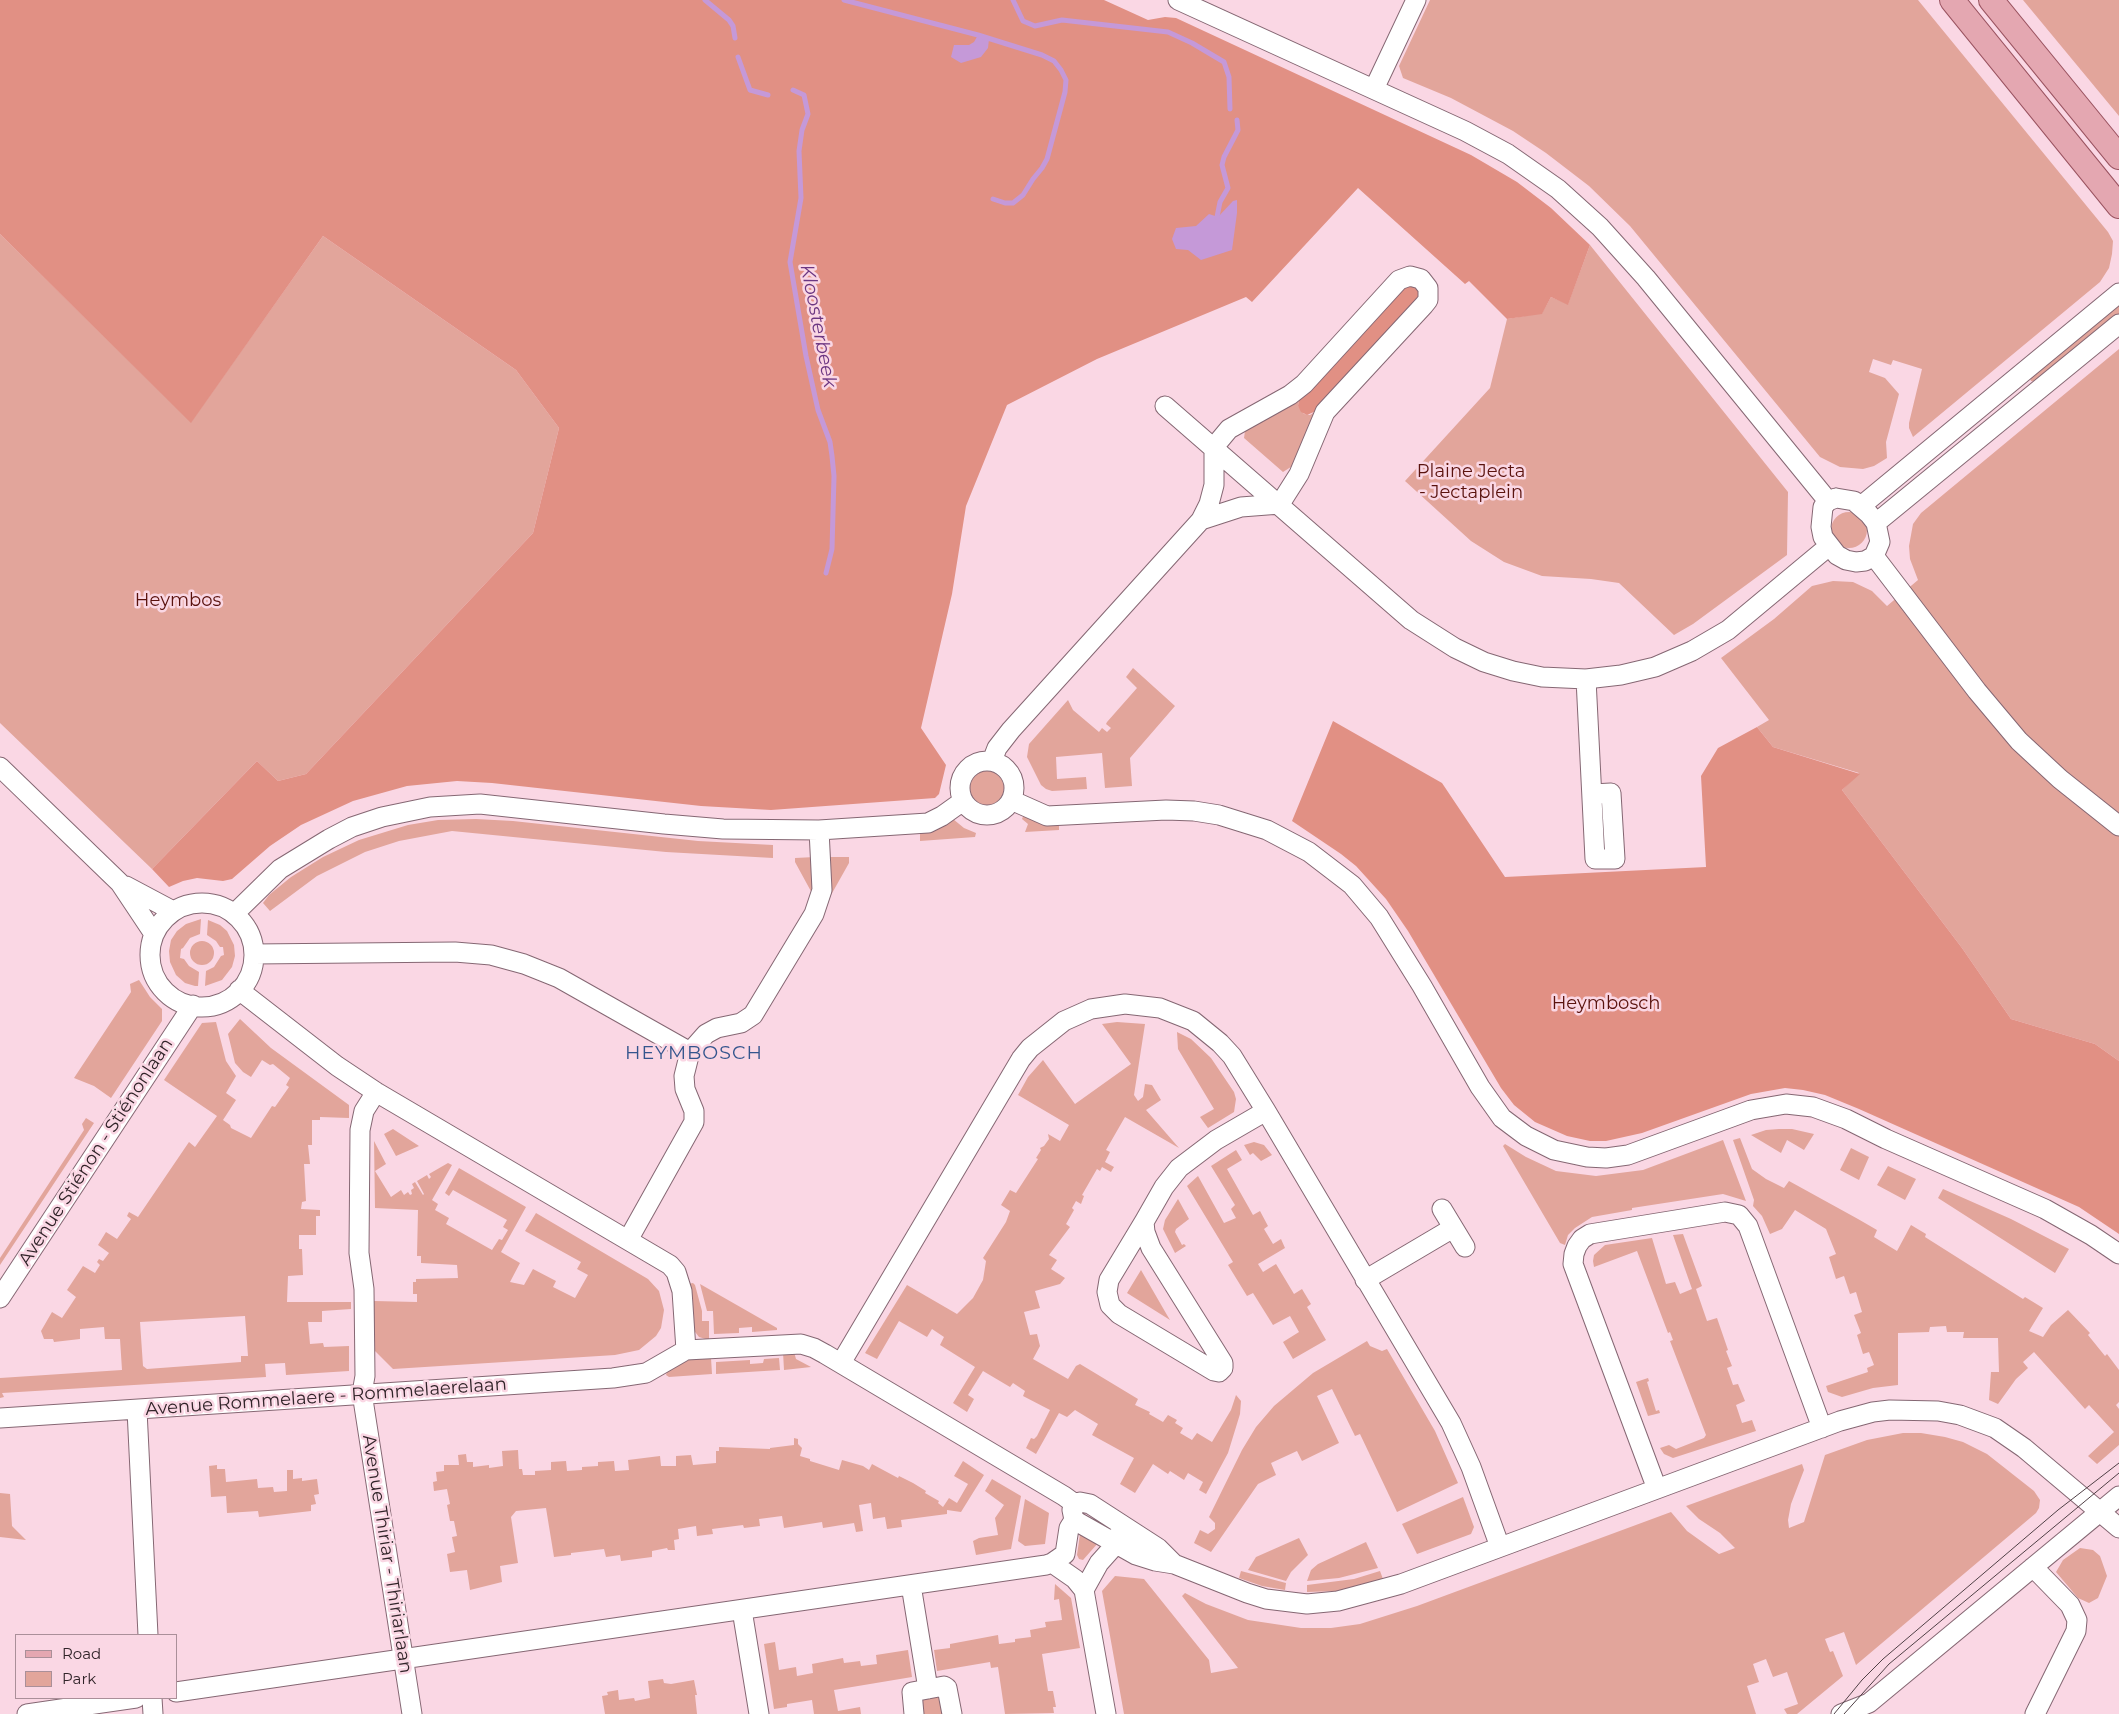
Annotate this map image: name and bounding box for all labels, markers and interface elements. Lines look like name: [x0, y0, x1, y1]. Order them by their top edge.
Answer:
water label: Kloosterbeek: [795, 262, 841, 390]
park label: Plaine Jecta - Jectaplein: [1417, 461, 1525, 504]
park label: Heymbos: [135, 590, 221, 612]
park label: Heymbosch: [1552, 993, 1660, 1015]
street label: Avenue Stiénon - Stiénonlaan: [14, 1034, 178, 1270]
district label: HEYMBOSCH: [624, 1042, 764, 1064]
street label: Avenue Rommelaere - Rommelaerelaan: [145, 1374, 507, 1420]
street label: Avenue Thiriar - Thiriarlaan: [357, 1433, 417, 1675]
legend: [15, 1634, 178, 1699]
text: Road: [62, 1644, 101, 1663]
text: Park: [62, 1669, 96, 1688]

